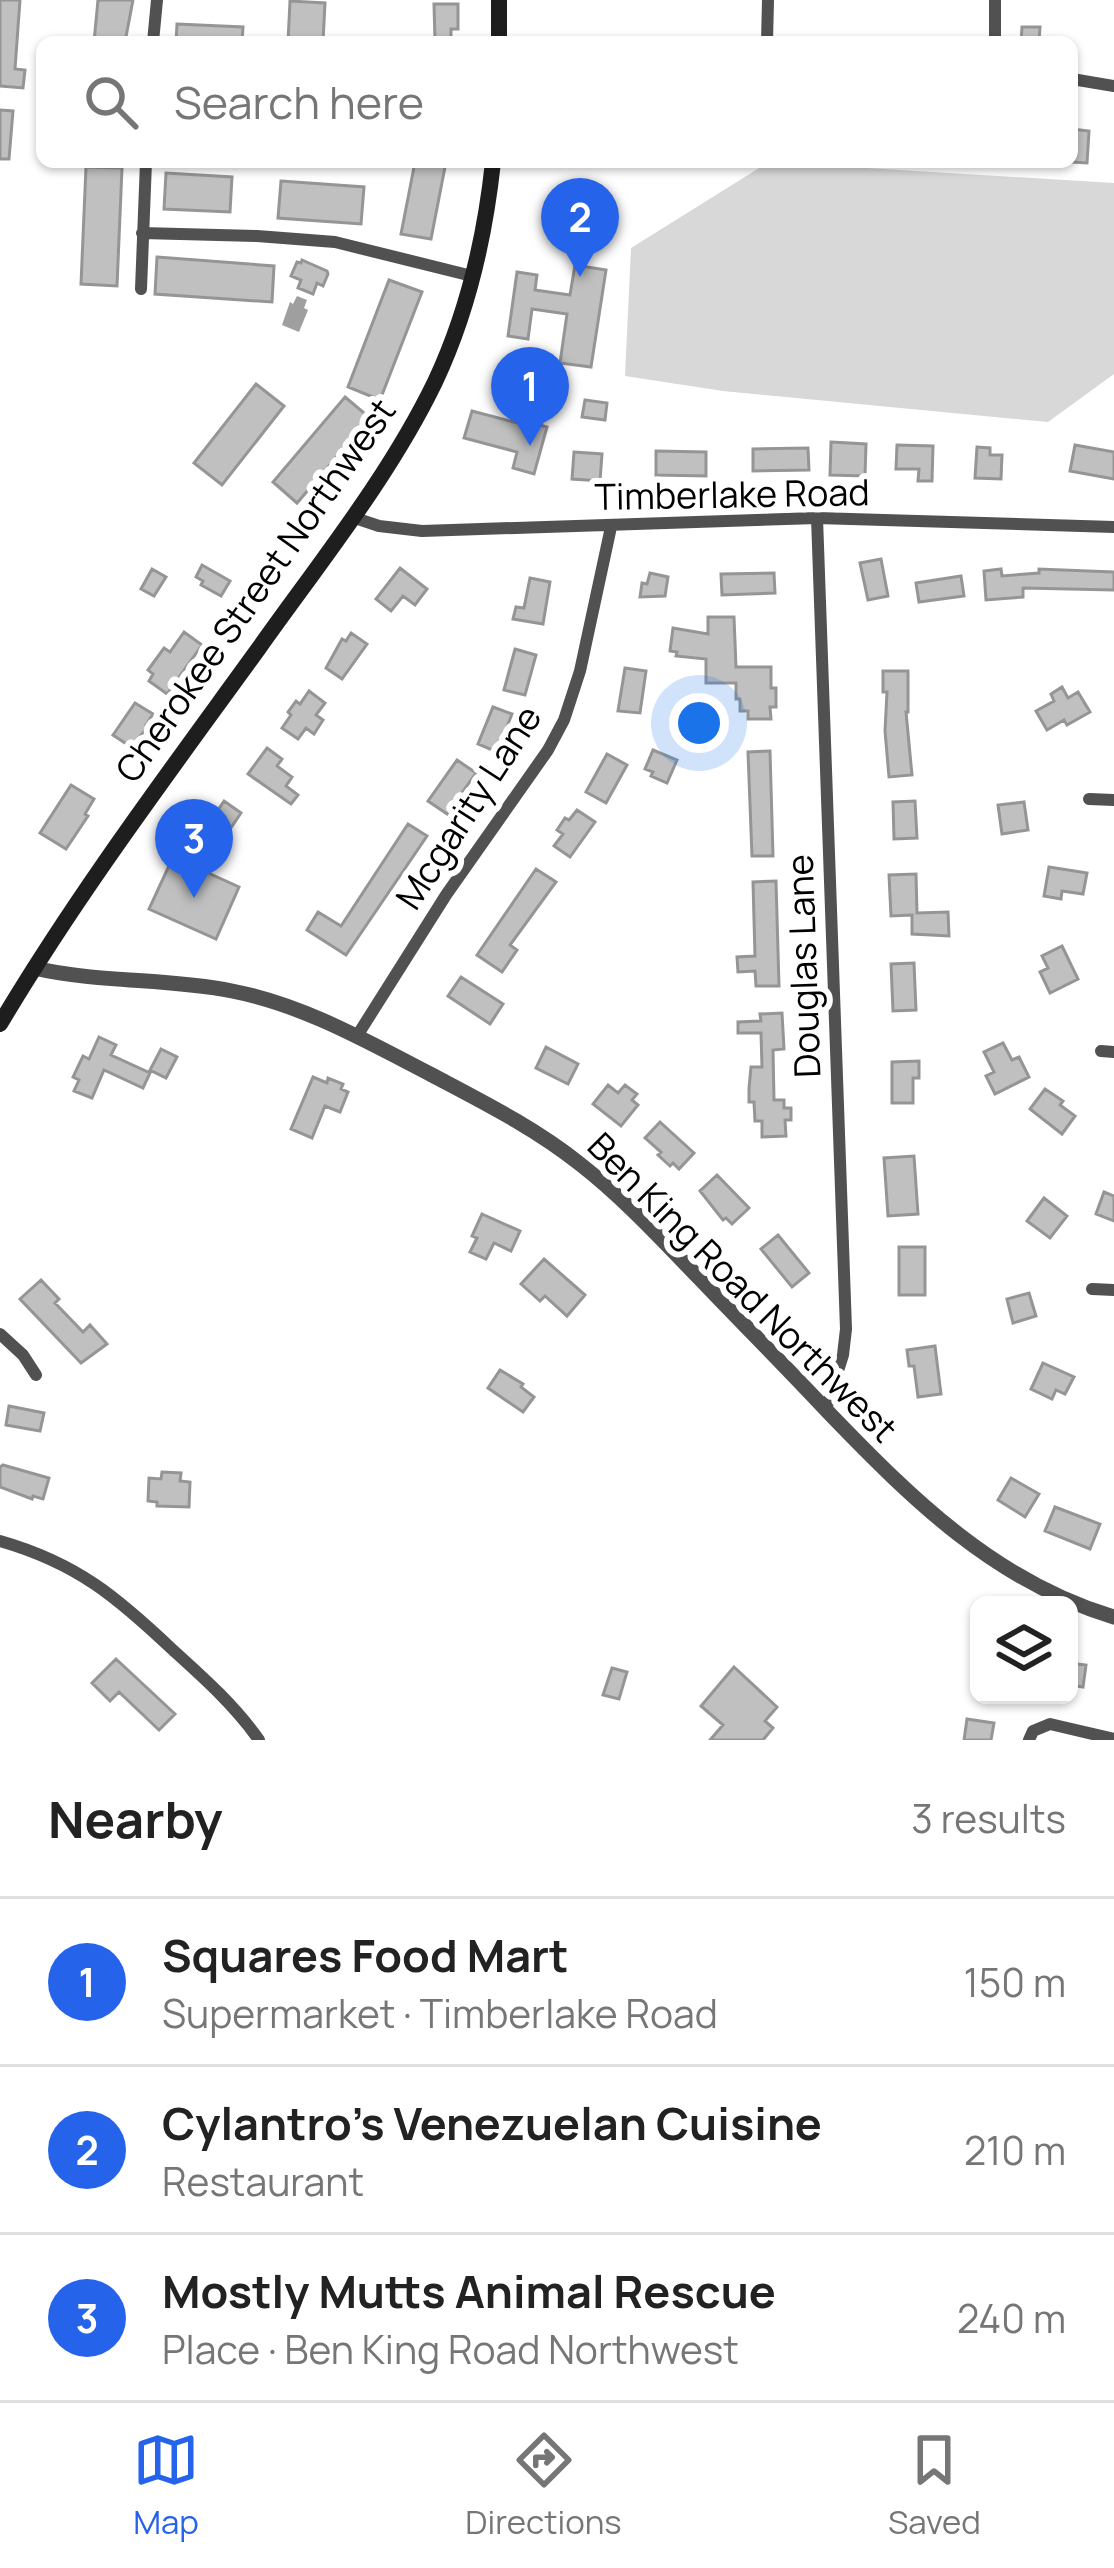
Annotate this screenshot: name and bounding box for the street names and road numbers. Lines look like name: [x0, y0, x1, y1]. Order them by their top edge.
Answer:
street label: Cherokee Street Northwest: [104, 388, 406, 792]
street label: Timberlake Road: [594, 467, 870, 521]
street label: Mcgarity Lane: [384, 696, 552, 918]
street label: Douglas Lane: [775, 854, 831, 1078]
street label: Ben King Road Northwest: [577, 1121, 909, 1453]

